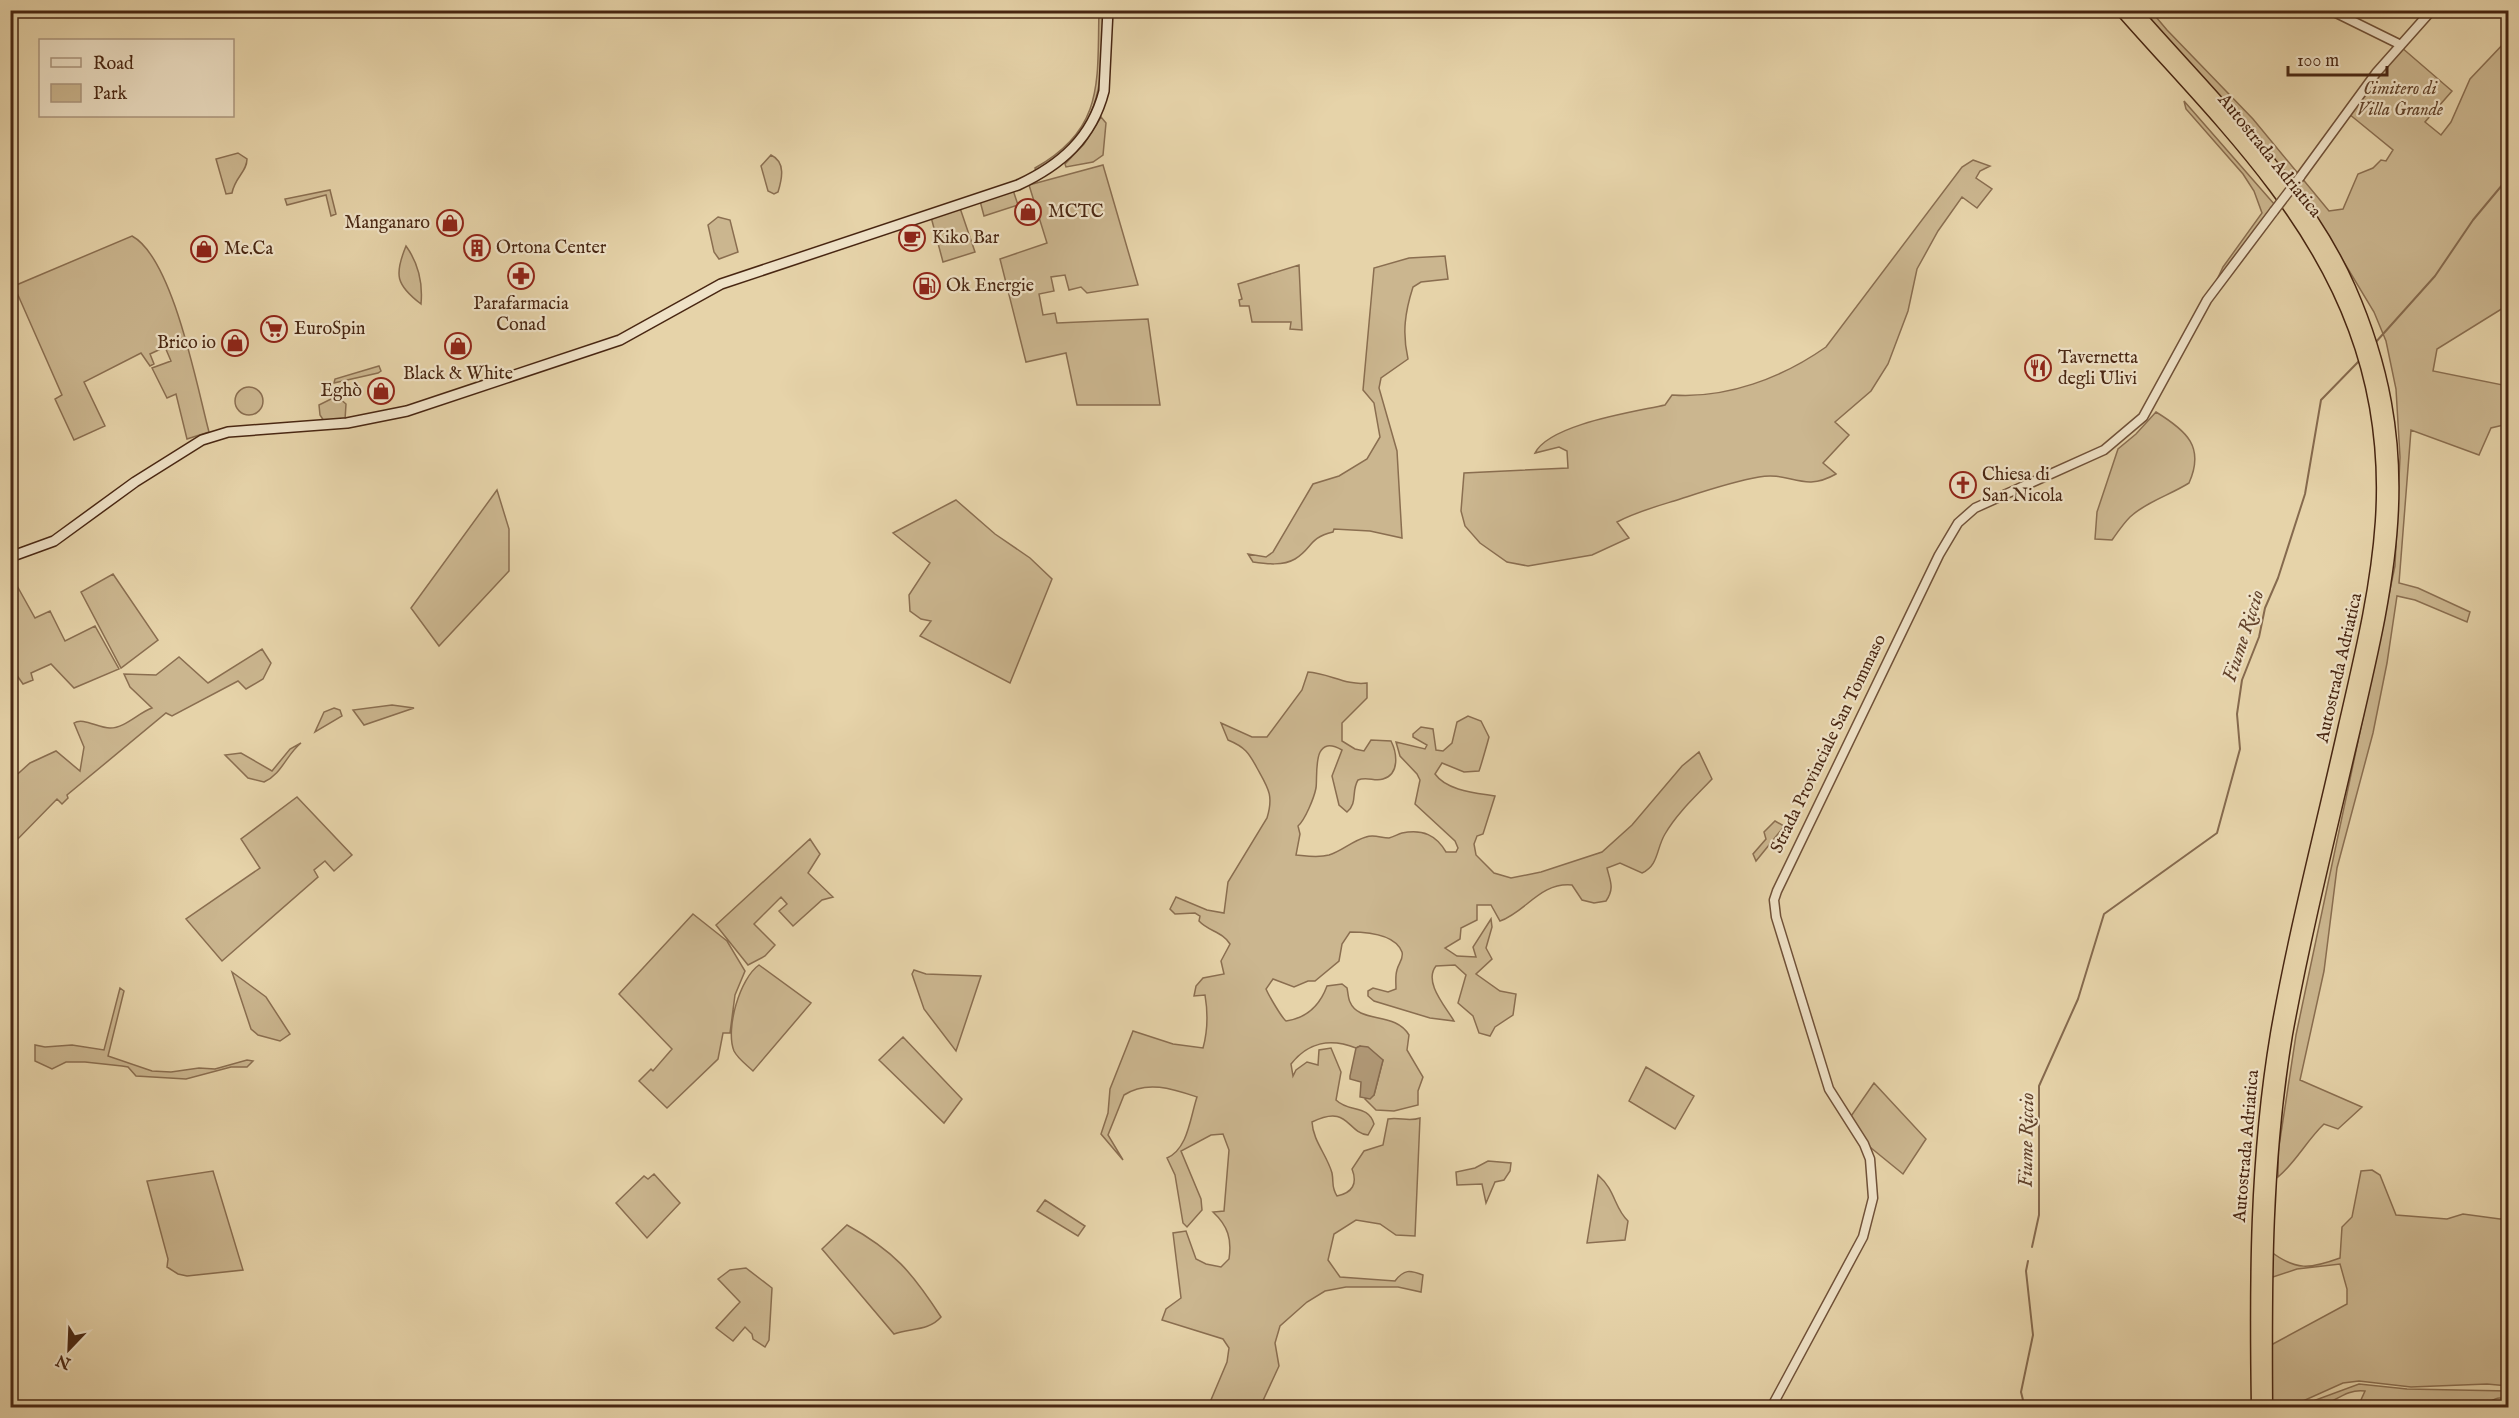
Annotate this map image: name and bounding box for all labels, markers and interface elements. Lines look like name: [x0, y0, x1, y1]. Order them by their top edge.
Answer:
legend: [39, 39, 234, 117]
scale bar: [2288, 39, 2387, 77]
text: 100 m: [2297, 50, 2339, 73]
text: Road: [93, 53, 134, 76]
park label: Cimitero di Villa Grande: [2357, 78, 2443, 122]
text: Park: [93, 83, 128, 106]
street label: Autostrada Adriatica: [2211, 89, 2326, 223]
shop icon: MCTC: [1013, 197, 1043, 227]
place label: MCTC: [1048, 201, 1104, 224]
shop icon: Manganaro: [435, 208, 465, 238]
place label: Manganaro: [344, 212, 430, 235]
cafe icon: Kiko Bar: [897, 223, 927, 253]
place label: Kiko Bar: [932, 227, 1000, 250]
building icon: Ortona Center: [462, 233, 492, 263]
shop icon: Me.Ca: [189, 234, 219, 264]
place label: Ortona Center: [496, 237, 607, 260]
place label: Me.Ca: [224, 238, 273, 261]
pharmacy icon: Parafarmacia Conad: [506, 261, 536, 291]
fuel station icon: Ok Energie: [912, 271, 942, 301]
place label: Ok Energie: [946, 275, 1034, 298]
place label: Parafarmacia Conad: [473, 293, 569, 337]
supermarket icon: EuroSpin: [259, 314, 289, 344]
place label: EuroSpin: [294, 318, 366, 341]
shop icon: Brico io: [220, 328, 250, 358]
shop icon: Black & White: [443, 331, 473, 361]
place label: Brico io: [157, 332, 216, 355]
place label: Tavernetta degli Ulivi: [2058, 347, 2138, 391]
restaurant icon: Tavernetta degli Ulivi: [2023, 353, 2053, 383]
place label: Black & White: [403, 363, 513, 386]
shop icon: Eghò: [366, 376, 396, 406]
place label: Eghò: [321, 380, 362, 403]
place label: Chiesa di San Nicola: [1982, 464, 2063, 508]
church icon: Chiesa di San Nicola: [1948, 470, 1978, 500]
water label: Fiume Riccio: [2217, 587, 2271, 685]
street label: Autostrada Adriatica: [2311, 591, 2368, 746]
street label: Strada Provinciale San Tommaso: [1766, 631, 1892, 857]
street label: Autostrada Adriatica: [2229, 1069, 2265, 1224]
water label: Fiume Riccio: [2014, 1092, 2040, 1188]
north arrow: [39, 1319, 99, 1379]
text: N: [53, 1349, 75, 1373]

